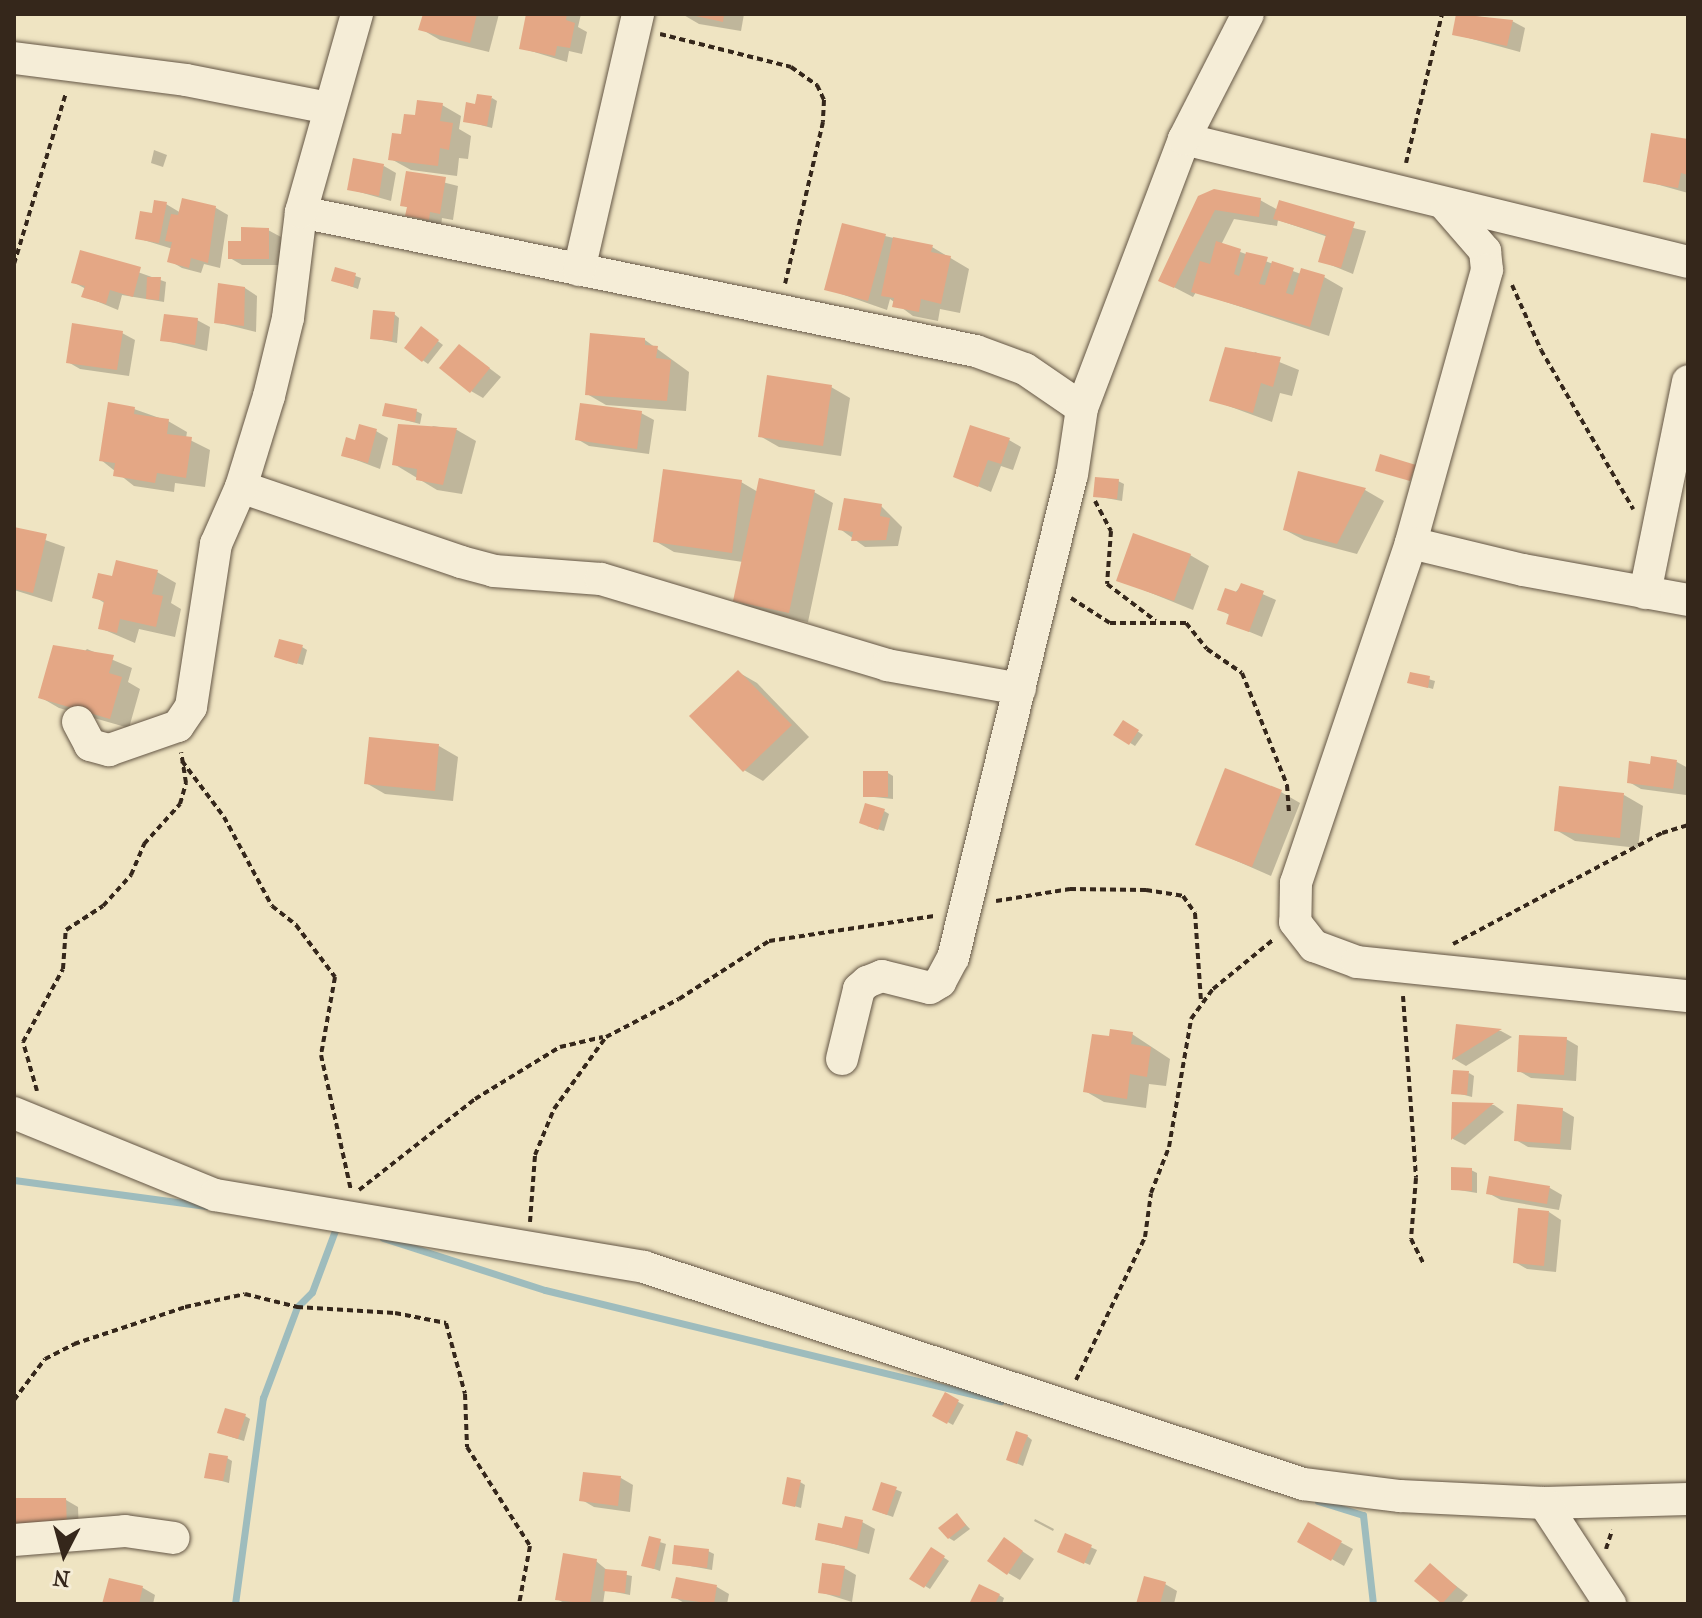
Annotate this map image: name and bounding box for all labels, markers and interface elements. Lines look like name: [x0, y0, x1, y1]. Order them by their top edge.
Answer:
north arrow: [24, 1514, 104, 1594]
text: N: [52, 1564, 71, 1592]

